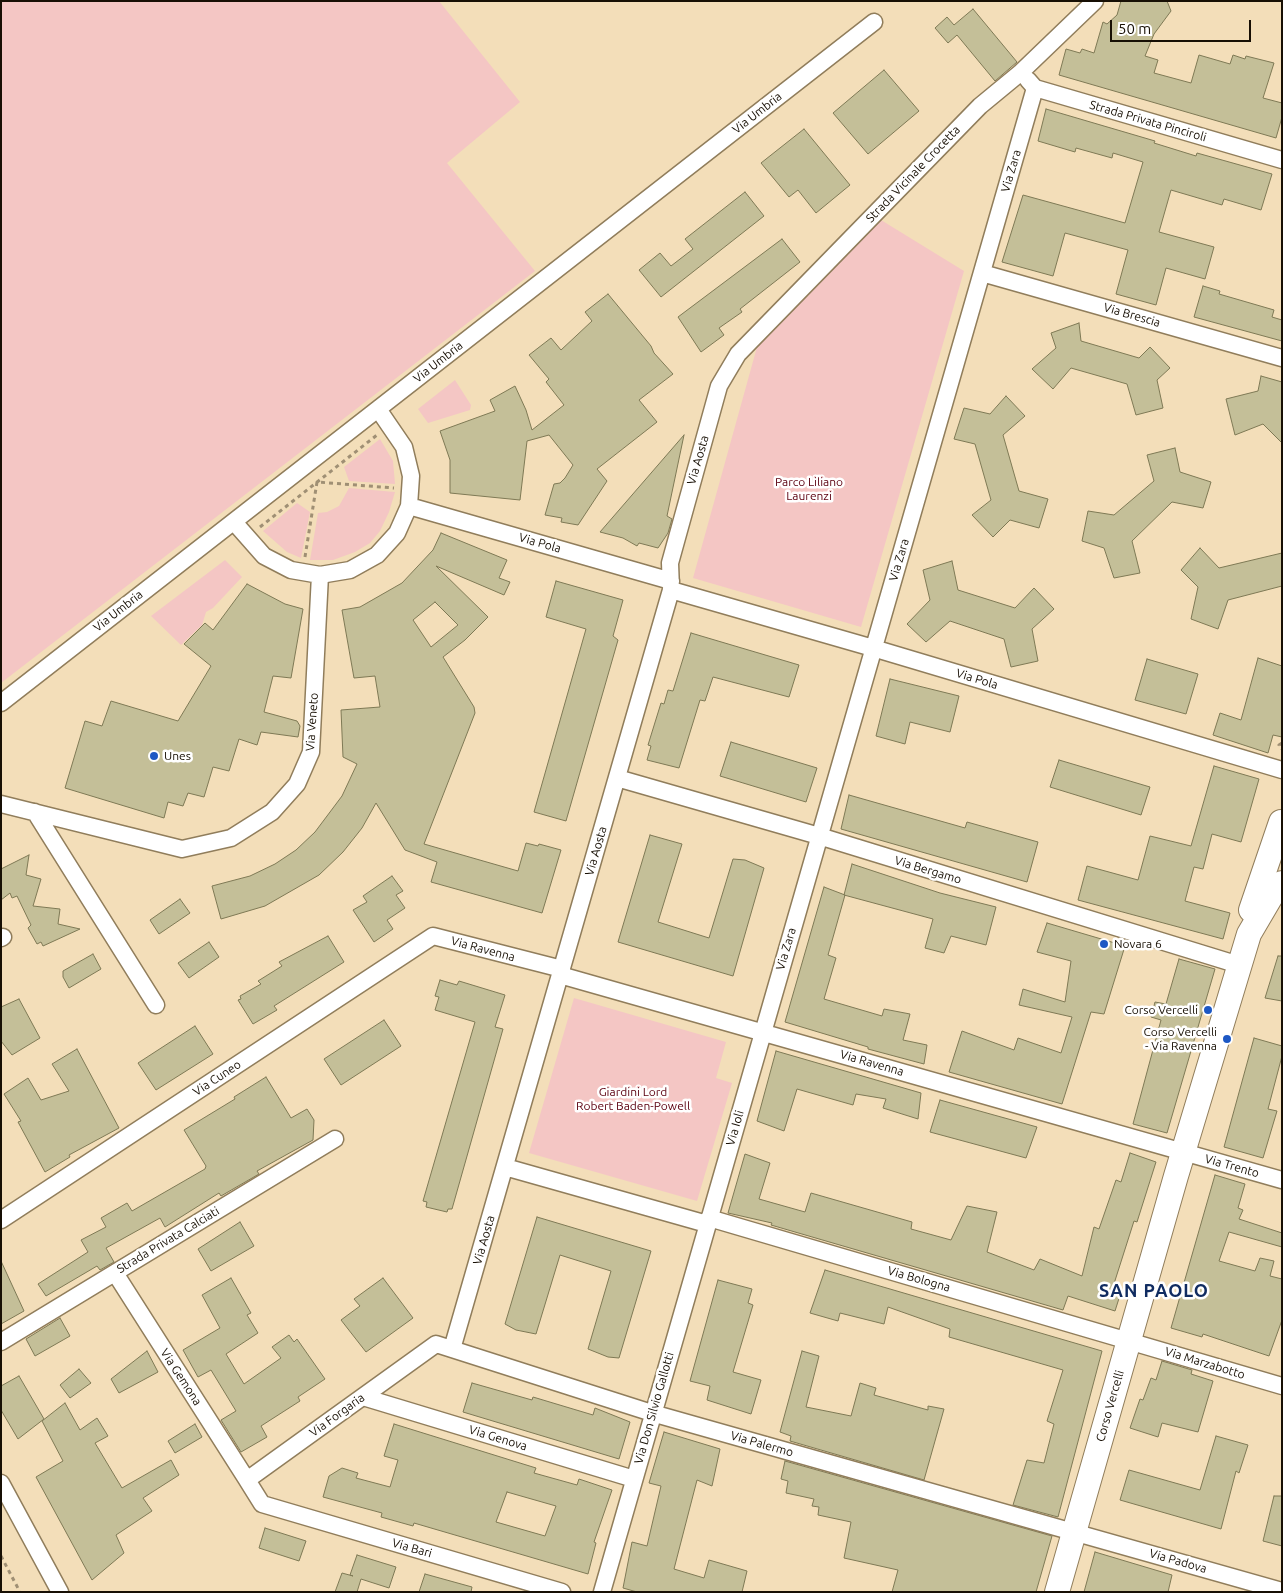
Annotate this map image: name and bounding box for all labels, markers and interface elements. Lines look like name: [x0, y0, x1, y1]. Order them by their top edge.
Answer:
scale bar: [1113, 10, 1254, 42]
text: 50 m: [1118, 20, 1151, 37]
street label: Via Umbria: [729, 89, 785, 137]
street label: Strada Privata Pinciroli: [1088, 97, 1208, 145]
street label: Strada Vicinale Crocetta: [863, 123, 963, 225]
street label: Via Zara: [998, 148, 1024, 194]
street label: Via Brescia: [1102, 300, 1162, 330]
street label: Via Umbria: [410, 338, 466, 386]
street label: Via Aosta: [684, 434, 712, 486]
park label: Parco Liliano Laurenzi: [775, 475, 843, 503]
street label: Via Pola: [517, 530, 563, 556]
street label: Via Zara: [886, 537, 912, 583]
street label: Via Umbria: [90, 587, 146, 635]
street label: Via Pola: [954, 666, 1000, 692]
street label: Via Veneto: [303, 692, 321, 752]
place label: Unes: [164, 749, 191, 763]
marker: Unes: [148, 750, 160, 762]
street label: Via Aosta: [582, 825, 610, 877]
street label: Via Bergamo: [893, 853, 963, 887]
street label: Via Zara: [773, 926, 799, 972]
street label: Via Ravenna: [449, 934, 517, 964]
place label: Novara 6: [1114, 937, 1162, 951]
marker: Novara 6: [1098, 938, 1110, 950]
place label: Corso Vercelli: [1124, 1003, 1198, 1017]
marker: Corso Vercelli: [1202, 1004, 1214, 1016]
place label: Corso Vercelli - Via Ravenna: [1143, 1025, 1217, 1053]
marker: Corso Vercelli - Via Ravenna: [1221, 1033, 1233, 1045]
street label: Via Ravenna: [838, 1047, 906, 1079]
street label: Via Cuneo: [190, 1057, 244, 1099]
park label: Giardini Lord Robert Baden-Powell: [576, 1085, 690, 1113]
street label: Via Ioli: [723, 1109, 747, 1147]
street label: Via Trento: [1203, 1151, 1261, 1181]
street label: Strada Privata Calciati: [114, 1204, 222, 1276]
street label: Via Aosta: [470, 1214, 498, 1266]
street label: Via Bologna: [886, 1263, 952, 1295]
district label: SAN PAOLO: [1098, 1280, 1210, 1302]
street label: Via Marzabotto: [1163, 1344, 1247, 1382]
street label: Via Gemona: [157, 1346, 205, 1408]
street label: Via Don Silvio Gallotti: [631, 1350, 677, 1466]
street label: Corso Vercelli: [1093, 1369, 1127, 1443]
street label: Via Forgaria: [307, 1390, 367, 1440]
street label: Via Genova: [467, 1422, 529, 1454]
street label: Via Palermo: [729, 1428, 795, 1460]
street label: Via Bari: [390, 1535, 434, 1561]
street label: Via Padova: [1148, 1546, 1208, 1576]

